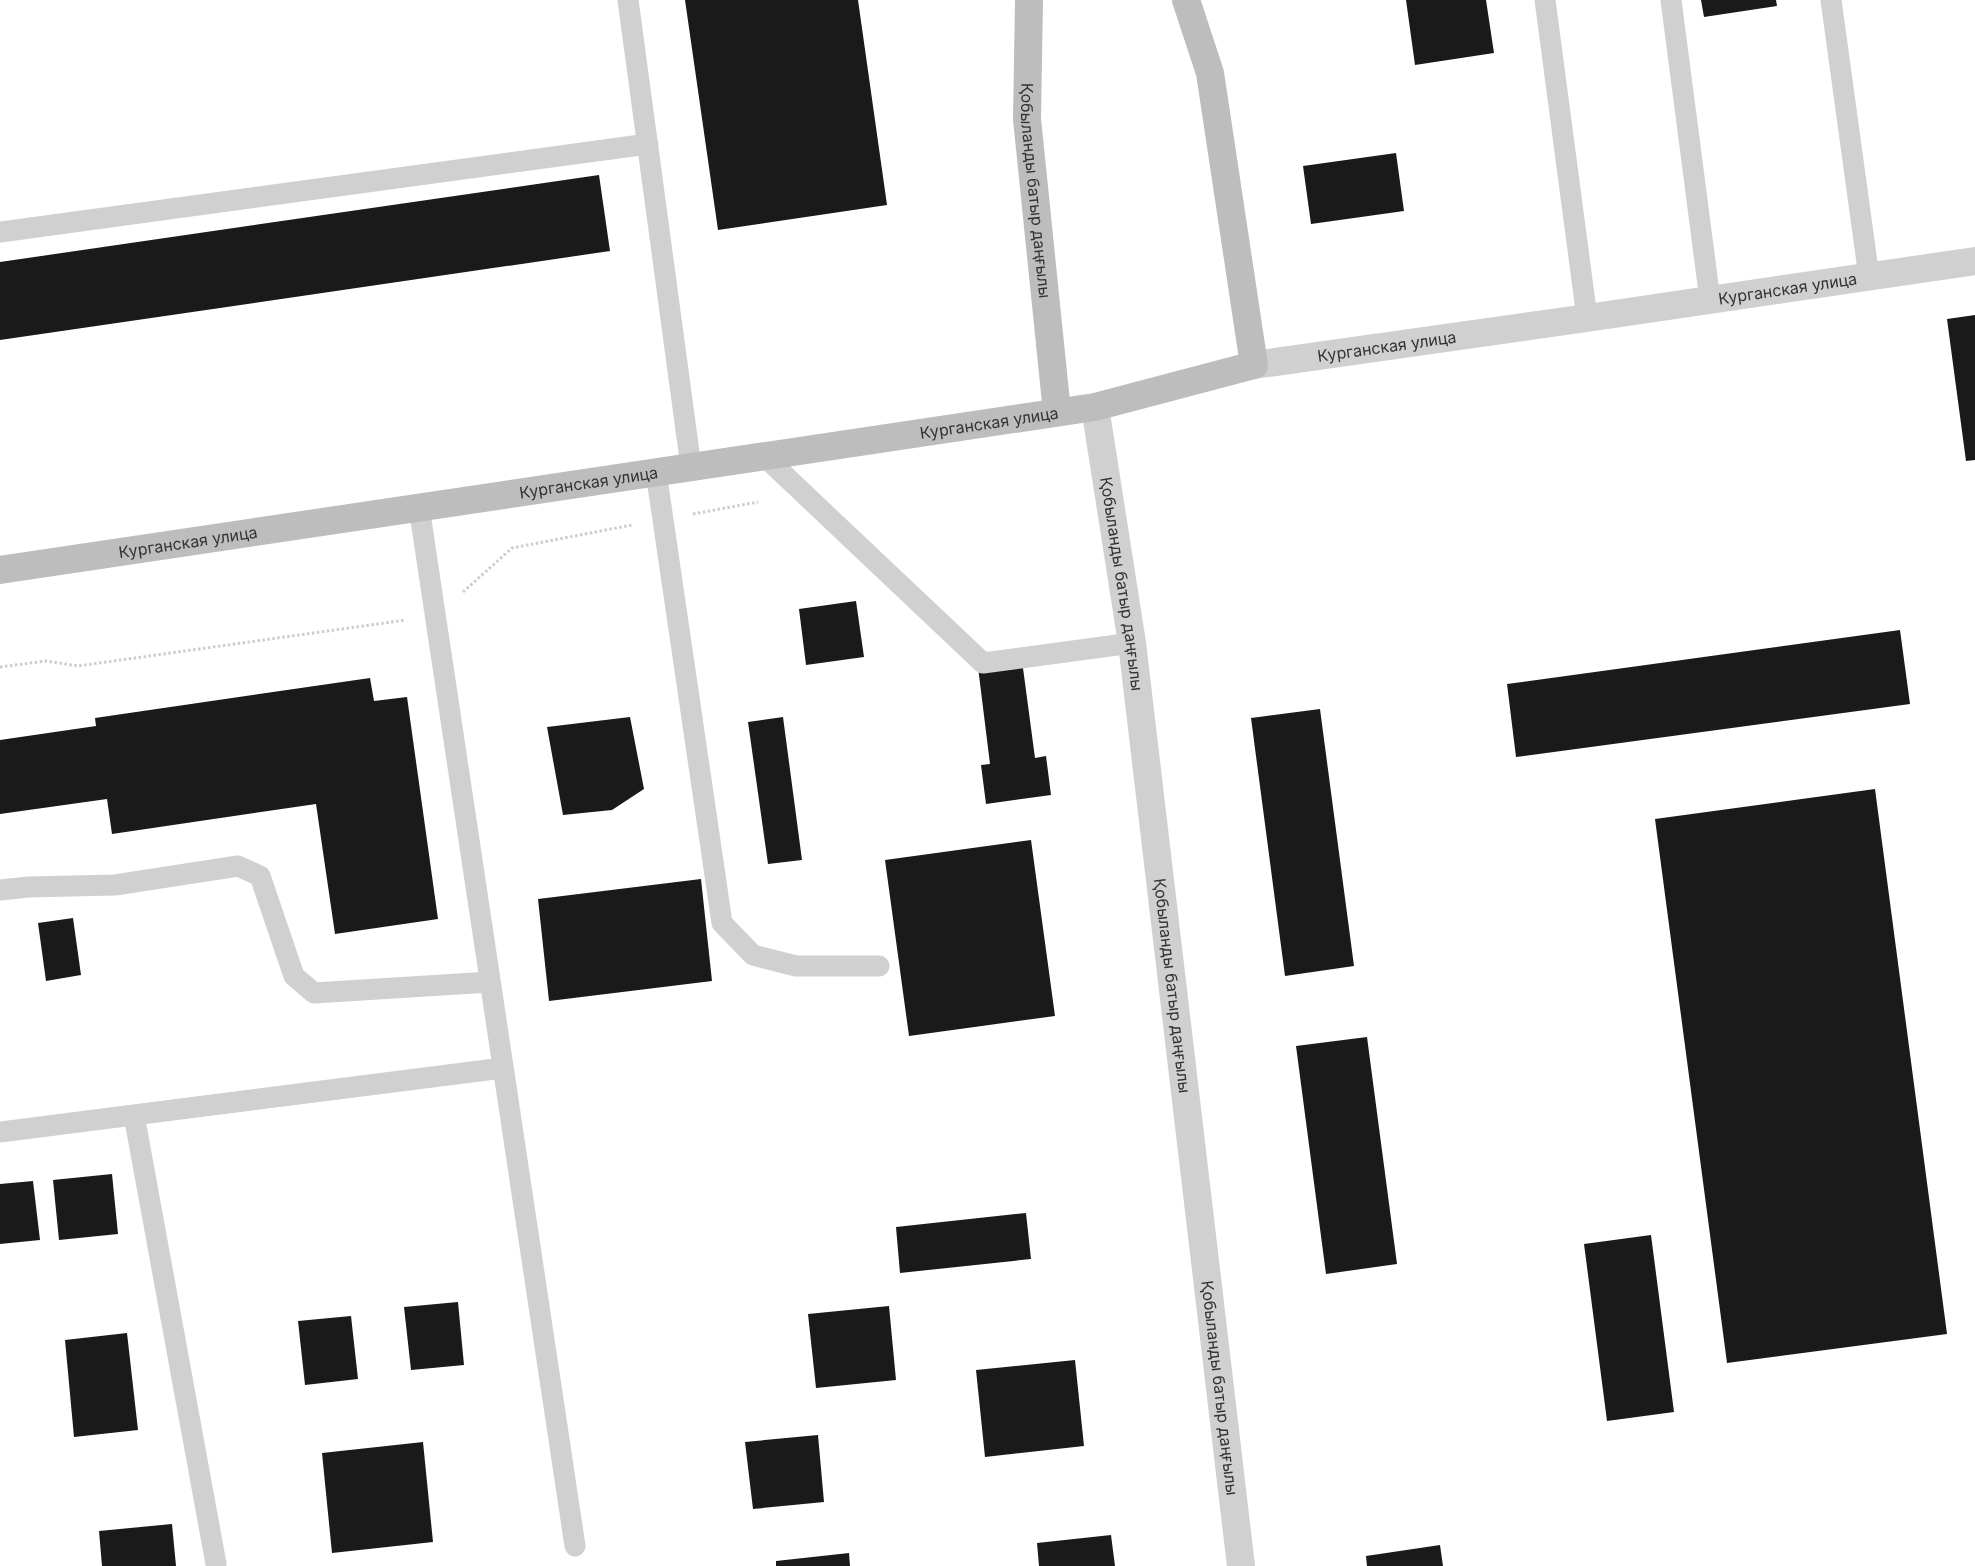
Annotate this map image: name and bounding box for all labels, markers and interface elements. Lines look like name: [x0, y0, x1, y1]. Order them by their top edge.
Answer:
street label: Қобыланды батыр даңғылы: [1017, 83, 1055, 299]
street label: Курганская улица: [1717, 268, 1858, 309]
street label: Курганская улица: [1316, 327, 1457, 366]
street label: Курганская улица: [918, 403, 1060, 443]
street label: Курганская улица: [518, 462, 659, 503]
street label: Қобыланды батыр даңғылы: [1096, 476, 1148, 692]
street label: Курганская улица: [117, 522, 259, 562]
street label: Қобыланды батыр даңғылы: [1150, 877, 1195, 1094]
street label: Қобыланды батыр даңғылы: [1197, 1279, 1243, 1496]

